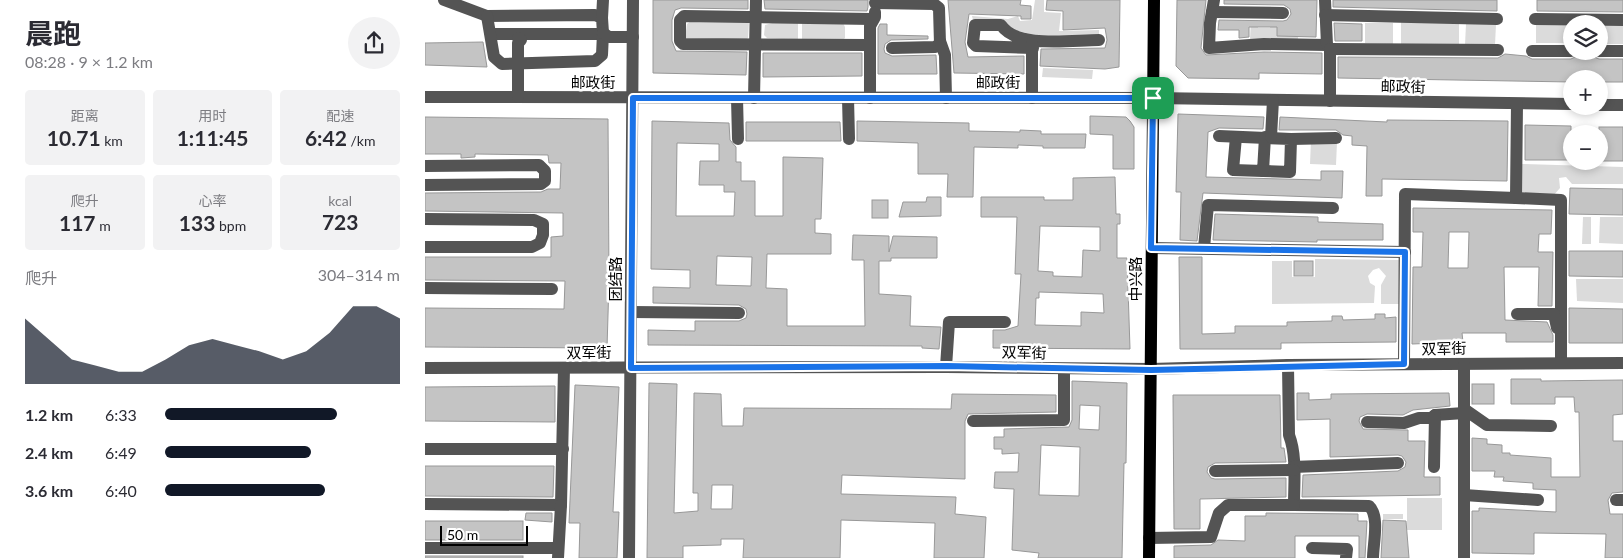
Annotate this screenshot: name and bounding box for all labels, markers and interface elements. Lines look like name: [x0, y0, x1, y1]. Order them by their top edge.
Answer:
map controls: [1563, 15, 1608, 170]
button: layers: [1563, 15, 1608, 60]
text: 晨跑: [25, 16, 81, 50]
button: share: [348, 17, 400, 69]
text: 08:28 · 9 × 1.2 km: [25, 52, 153, 71]
button: +: [1563, 70, 1608, 115]
street label: 邮政街: [570, 73, 616, 91]
street label: 邮政街: [975, 73, 1021, 91]
pin: [1132, 77, 1174, 119]
street label: 邮政街: [1380, 77, 1426, 95]
icon: arrive: [1139, 84, 1167, 112]
text: 距离: [71, 107, 99, 124]
text: 用时: [198, 107, 226, 124]
text: 配速: [326, 107, 354, 124]
text: 10.71: [47, 125, 101, 150]
text: 1:11:45: [177, 125, 248, 150]
text: 6:42: [305, 125, 347, 150]
button: −: [1563, 125, 1608, 170]
text: km: [101, 132, 123, 149]
text: /km: [347, 132, 375, 149]
text: 爬升: [71, 192, 99, 209]
text: 心率: [198, 192, 226, 209]
text: kcal: [328, 192, 352, 209]
text: 723: [322, 209, 358, 234]
text: 117: [59, 210, 96, 235]
text: 133: [179, 210, 215, 235]
text: m: [96, 217, 111, 234]
text: bpm: [215, 217, 246, 234]
street label: 团结路: [606, 256, 624, 302]
street label: 中兴路: [1126, 256, 1144, 302]
text: 304–314 m: [318, 265, 400, 284]
text: 爬升: [25, 268, 57, 287]
street label: 双军街: [1421, 339, 1467, 357]
street label: 双军街: [566, 343, 612, 361]
street label: 双军街: [1001, 343, 1047, 361]
text: 1.2 km: [25, 405, 73, 424]
text: 6:33: [105, 405, 137, 424]
text: 2.4 km: [25, 443, 73, 462]
text: 6:49: [105, 443, 137, 462]
text: 3.6 km: [25, 481, 73, 500]
text: 6:40: [105, 481, 137, 500]
scale bar: [440, 523, 527, 546]
text: 50 m: [447, 526, 478, 543]

